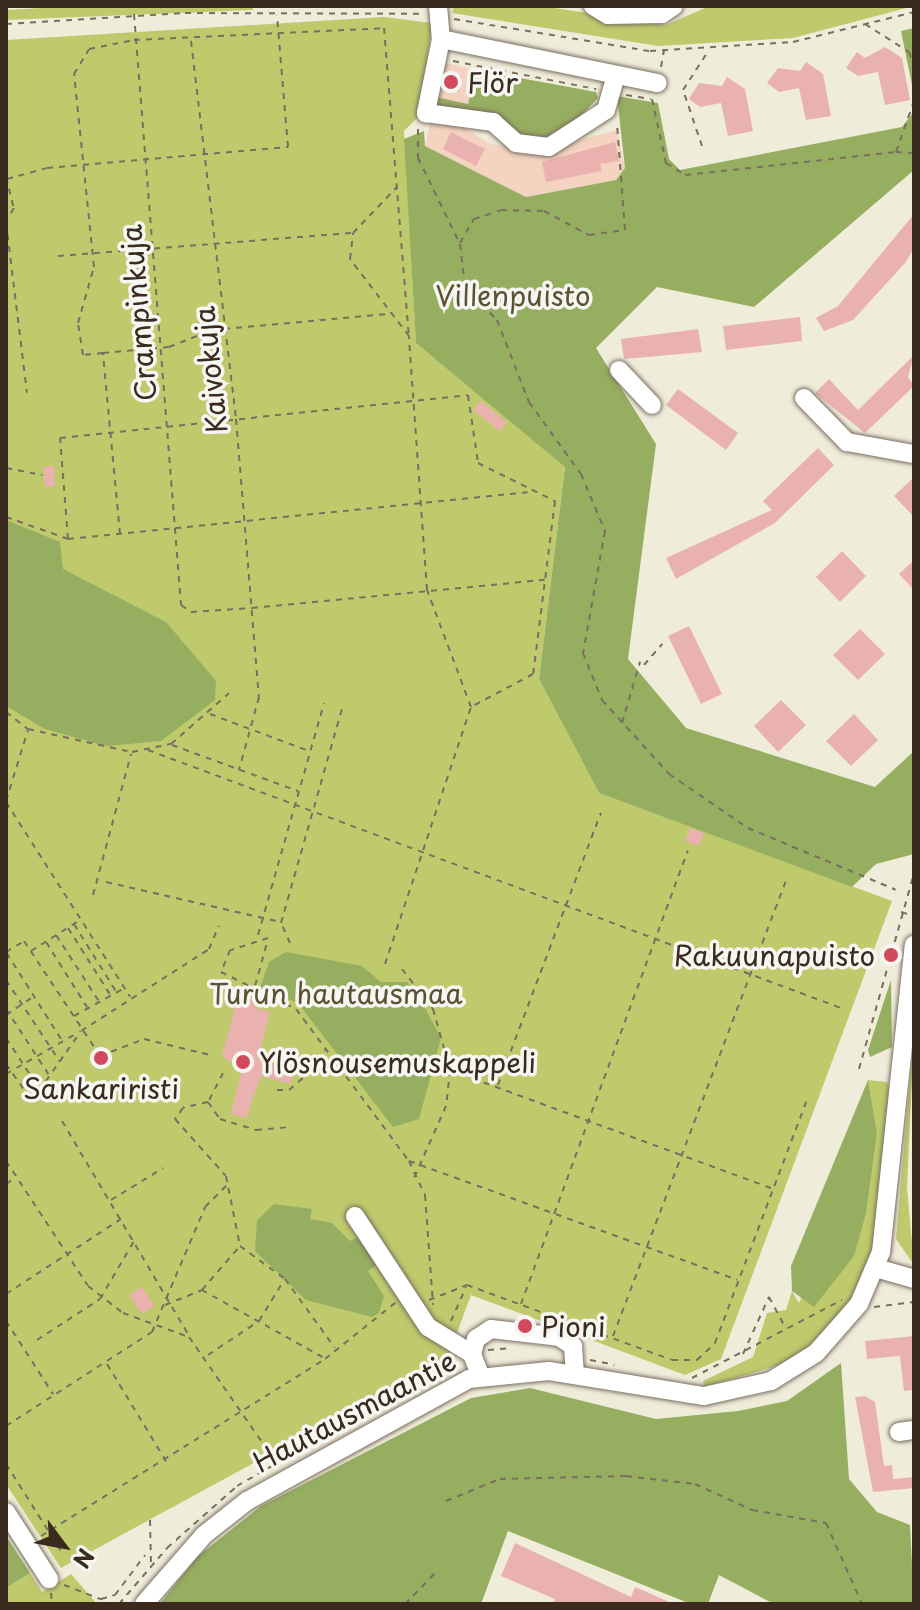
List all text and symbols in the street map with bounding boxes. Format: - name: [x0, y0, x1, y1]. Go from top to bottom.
- place label: Flör: [467, 65, 518, 99]
- marker: Flör: [442, 73, 460, 91]
- street label: Crampinkuja: [114, 223, 162, 403]
- park label: Villenpuisto: [436, 278, 590, 312]
- street label: Kaivokuja: [187, 305, 233, 435]
- place label: Rakuunapuisto: [673, 938, 875, 972]
- marker: Rakuunapuisto: [882, 946, 900, 964]
- park label: Turun hautausmaa: [209, 976, 463, 1010]
- place label: Ylösnousemuskappeli: [259, 1045, 536, 1079]
- marker: Sankariristi: [92, 1049, 110, 1067]
- marker: Ylösnousemuskappeli: [234, 1053, 252, 1071]
- place label: Sankariristi: [23, 1071, 179, 1105]
- place label: Pioni: [541, 1309, 606, 1343]
- marker: Pioni: [516, 1317, 534, 1335]
- street label: Hautausmaantie: [247, 1343, 461, 1479]
- north arrow: [24, 1506, 104, 1586]
- text: N: [66, 1543, 103, 1575]

